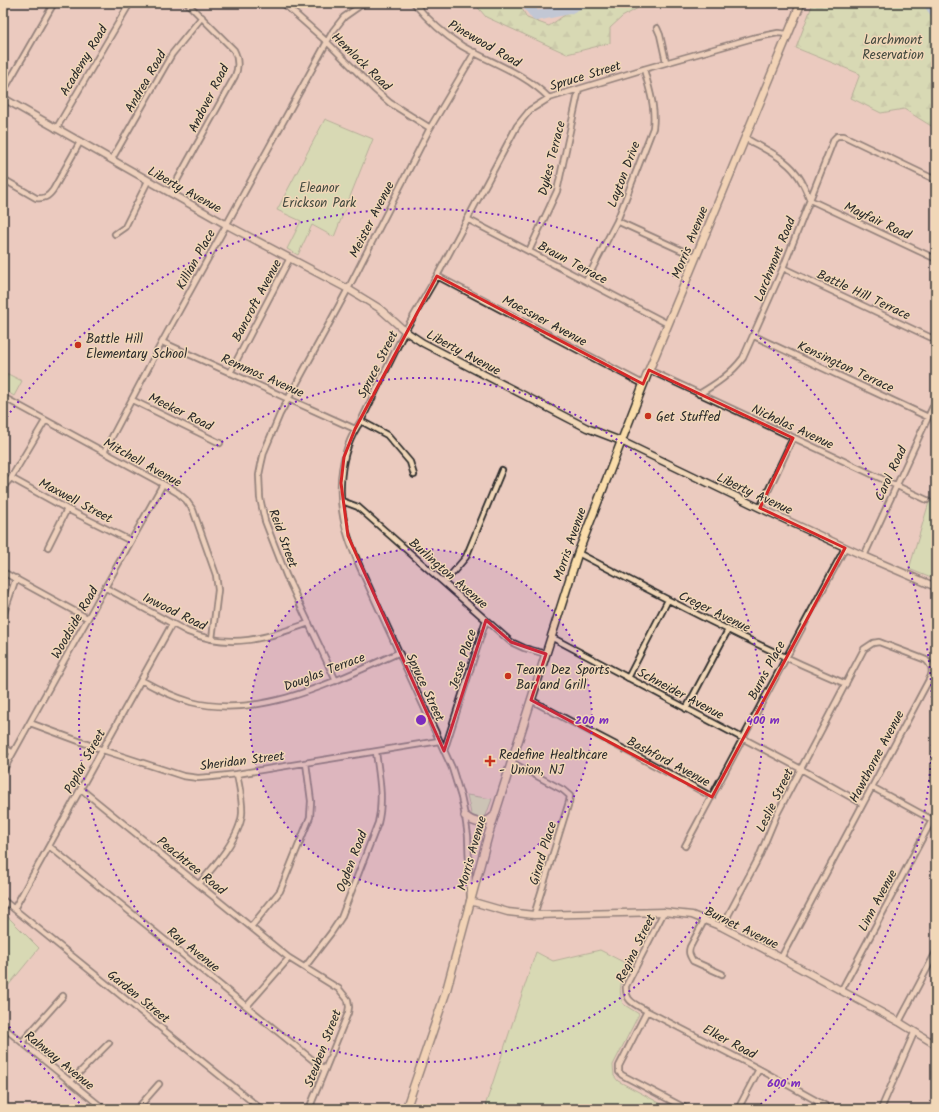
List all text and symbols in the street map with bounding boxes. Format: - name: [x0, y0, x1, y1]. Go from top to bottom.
- street label: Pinewood Road: [444, 15, 525, 74]
- street label: Academy Road: [55, 21, 114, 100]
- street label: Hemlock Road: [326, 28, 396, 97]
- park label: Larchmont Reservation: [862, 30, 924, 66]
- street label: Andrea Road: [120, 46, 173, 117]
- street label: Spruce Street: [547, 55, 625, 97]
- street label: Andover Road: [183, 60, 236, 136]
- street label: Dykes Terrace: [533, 119, 572, 198]
- street label: Layton Drive: [602, 138, 647, 211]
- street label: Liberty Avenue: [143, 161, 225, 219]
- park label: Eleanor Erickson Park: [282, 178, 357, 214]
- street label: Meister Avenue: [344, 178, 401, 262]
- street label: Mayfair Road: [840, 197, 915, 246]
- street label: Morris Avenue: [666, 203, 715, 282]
- street label: Larchmont Road: [749, 214, 802, 305]
- street label: Killian Place: [171, 225, 222, 294]
- street label: Braun Terrace: [534, 236, 611, 291]
- street label: Bancroft Avenue: [227, 256, 288, 346]
- street label: Battle Hill Terrace: [813, 264, 914, 326]
- street label: Moessner Avenue: [498, 290, 591, 353]
- street label: Liberty Avenue: [422, 325, 504, 382]
- street label: Spruce Street: [352, 326, 405, 402]
- place label: Battle Hill Elementary School: [86, 329, 187, 365]
- street label: Kensington Terrace: [794, 336, 897, 399]
- marker: Battle Hill Elementary School: [73, 340, 83, 350]
- street label: Remmos Avenue: [217, 349, 307, 404]
- street label: Meeker Road: [145, 388, 217, 437]
- street label: Nicholas Avenue: [748, 399, 837, 456]
- place label: Get Stuffed: [656, 407, 721, 428]
- marker: Get Stuffed: [643, 411, 653, 421]
- street label: Mitchell Avenue: [99, 433, 185, 494]
- street label: Carol Road: [869, 442, 913, 505]
- street label: Liberty Avenue: [713, 468, 796, 521]
- street label: Maxwell Street: [35, 473, 117, 530]
- street label: Morris Avenue: [548, 505, 593, 584]
- street label: Reid Street: [262, 506, 303, 572]
- street label: Burlington Avenue: [404, 534, 493, 615]
- street label: Woodside Road: [46, 582, 105, 663]
- street label: Creger Avenue: [675, 586, 754, 639]
- street label: Inwood Road: [139, 588, 211, 637]
- street label: Jesse Place: [444, 627, 483, 692]
- street label: Burns Place: [743, 637, 792, 704]
- street label: Douglas Terrace: [281, 647, 369, 698]
- street label: Spruce Street: [400, 650, 450, 726]
- place label: Team Dez Sports Bar and Grill: [516, 660, 610, 696]
- street label: Schneider Avenue: [633, 663, 728, 726]
- marker: Team Dez Sports Bar and Grill: [503, 671, 513, 681]
- street label: Hawthorne Avenue: [844, 707, 911, 807]
- text: 200 m: [575, 711, 609, 730]
- text: 400 m: [746, 711, 780, 730]
- centre of rings: [414, 713, 428, 727]
- street label: Poplar Street: [59, 725, 112, 798]
- street label: Bashford Avenue: [623, 731, 714, 793]
- place label: Redefine Healthcare - Union, NJ: [499, 745, 608, 781]
- street label: Sheridan Street: [199, 746, 287, 777]
- marker: Redefine Healthcare - Union, NJ: [484, 755, 496, 767]
- street label: Leslie Street: [751, 764, 800, 836]
- street label: Morris Avenue: [452, 813, 493, 893]
- street label: Girard Place: [524, 819, 563, 888]
- street label: Ogden Road: [331, 827, 374, 896]
- street label: Peachtree Road: [152, 832, 231, 901]
- street label: Linn Avenue: [853, 866, 904, 935]
- street label: Burnet Avenue: [701, 901, 782, 955]
- street label: Regina Street: [611, 910, 662, 986]
- street label: Ray Avenue: [162, 922, 224, 978]
- street label: Garden Street: [102, 965, 175, 1030]
- street label: Steuben Street: [299, 1006, 348, 1090]
- street label: Elker Road: [699, 1019, 760, 1066]
- street label: Rahway Avenue: [19, 1026, 99, 1096]
- text: 600 m: [767, 1074, 801, 1093]

